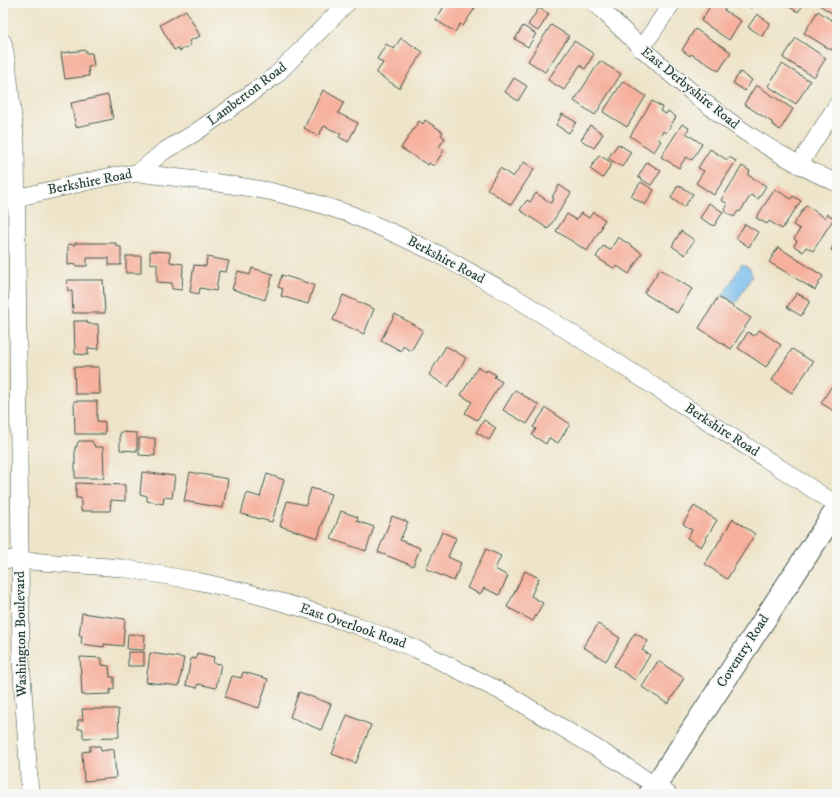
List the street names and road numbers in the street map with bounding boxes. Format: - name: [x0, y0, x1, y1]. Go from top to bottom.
- street label: East Derbyshire Road: [637, 43, 743, 133]
- street label: Lamberton Road: [204, 58, 290, 130]
- street label: Berkshire Road: [46, 165, 134, 199]
- street label: Berkshire Road: [404, 232, 488, 288]
- street label: Berkshire Road: [681, 399, 763, 461]
- street label: Washington Boulevard: [11, 571, 31, 698]
- street label: East Overlook Road: [297, 599, 409, 653]
- street label: Coventry Road: [713, 611, 773, 691]

